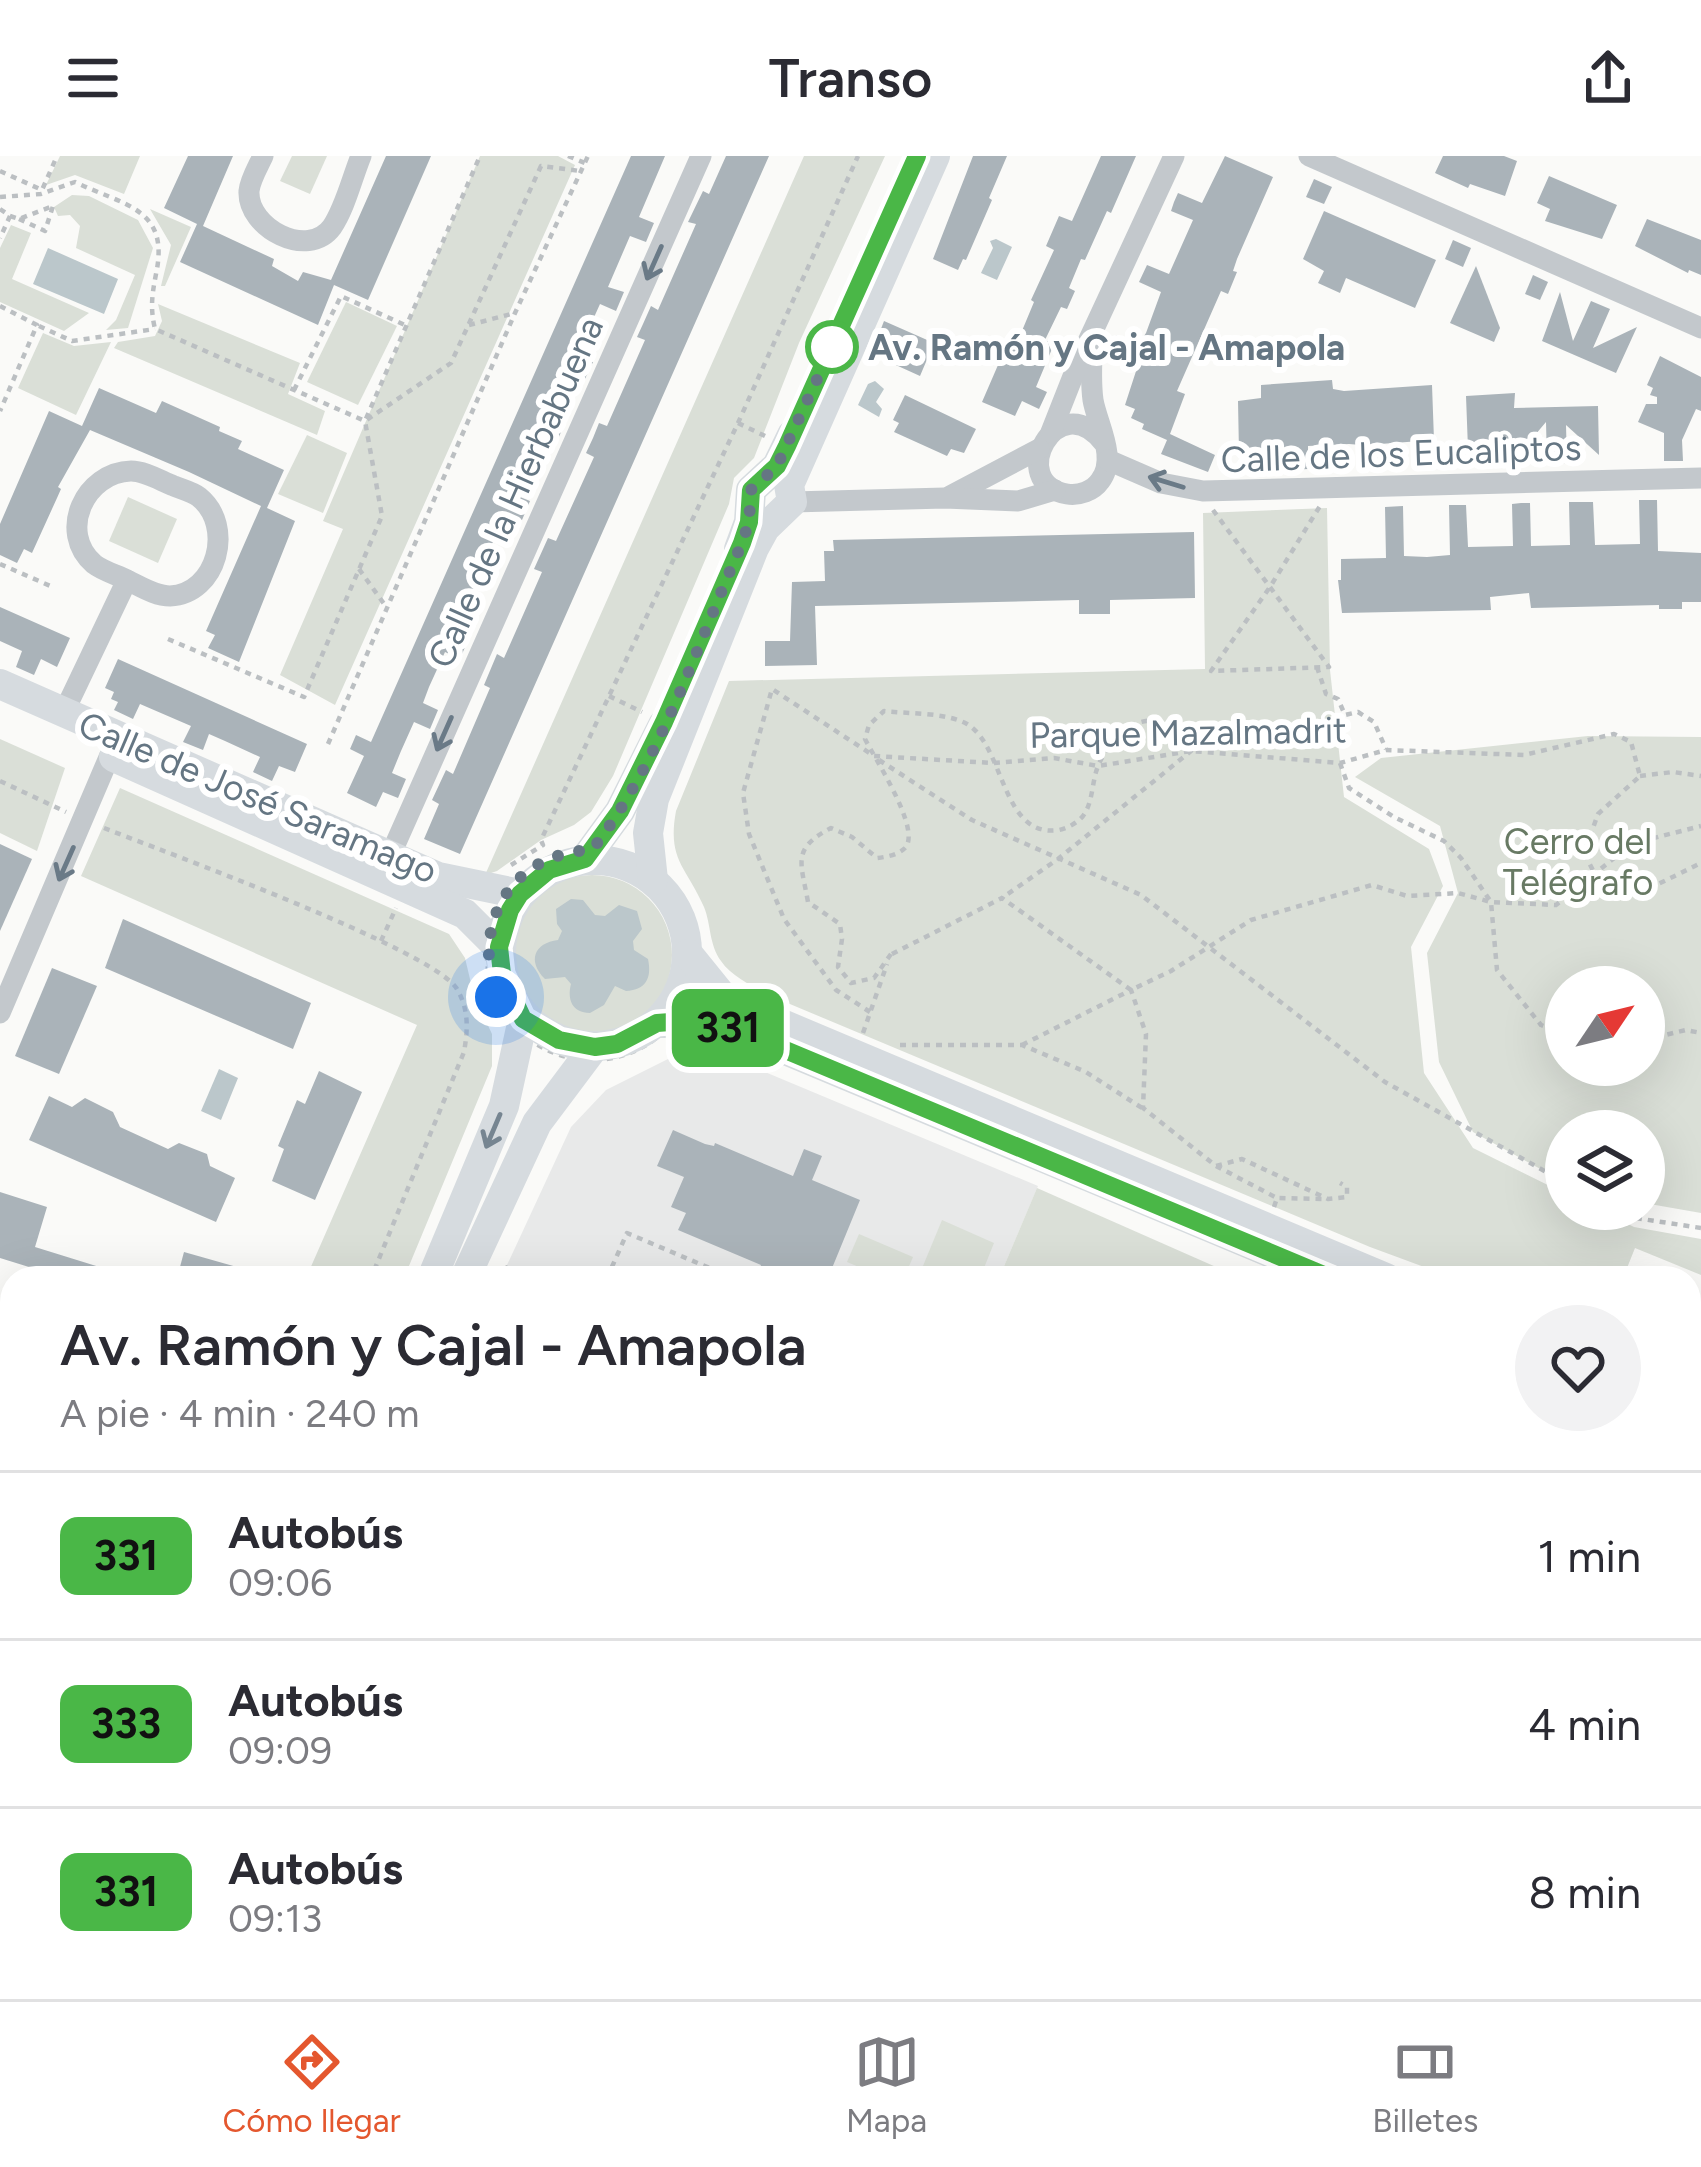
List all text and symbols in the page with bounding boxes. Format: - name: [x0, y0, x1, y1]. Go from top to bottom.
- icon: menu: [60, 45, 126, 111]
- icon: share: [1575, 45, 1641, 111]
- text: Transo: [769, 46, 932, 111]
- one-way arrow: [641, 244, 663, 280]
- street label: Calle de la Hierbabuena: [419, 310, 612, 674]
- marker: Av. Ramón y Cajal - Amapola: [807, 322, 857, 372]
- place label: Av. Ramón y Cajal - Amapola: [868, 326, 1345, 369]
- street label: Calle de los Eucaliptos: [1220, 426, 1582, 481]
- one-way arrow: [1147, 470, 1185, 492]
- street label: Calle de José Saramago: [72, 702, 443, 892]
- street label: Parque Mazalmadrit: [1029, 708, 1347, 757]
- one-way arrow: [431, 715, 453, 751]
- park label: Cerro del Telégrafo: [1503, 820, 1653, 904]
- one-way arrow: [53, 845, 75, 881]
- north arrow: [1545, 966, 1665, 1086]
- map controls: [1545, 966, 1665, 1230]
- your location: [466, 967, 526, 1027]
- line badge: 331: [659, 989, 797, 1067]
- text: 331: [696, 1002, 760, 1053]
- button: layers: [1545, 1110, 1665, 1230]
- one-way arrow: [481, 1112, 502, 1149]
- button: heart: [1515, 1305, 1641, 1431]
- text: Av. Ramón y Cajal - Amapola: [60, 1311, 807, 1379]
- text: A pie · 4 min · 240 m: [60, 1390, 419, 1437]
- text: Autobús: [228, 1505, 403, 1559]
- text: 1 min: [1537, 1529, 1641, 1583]
- text: 331: [94, 1530, 158, 1581]
- text: 09:06: [228, 1559, 332, 1606]
- text: Autobús: [228, 1673, 403, 1727]
- text: 4 min: [1528, 1697, 1641, 1751]
- text: 333: [91, 1698, 161, 1749]
- text: 09:09: [228, 1727, 332, 1774]
- text: Autobús: [228, 1841, 403, 1895]
- text: 8 min: [1528, 1865, 1641, 1919]
- text: 331: [94, 1866, 158, 1917]
- text: 09:13: [228, 1895, 322, 1942]
- tab: Cómo llegar: [223, 2029, 401, 2140]
- tab: Mapa: [846, 2029, 927, 2140]
- tab: Billetes: [1372, 2029, 1478, 2140]

